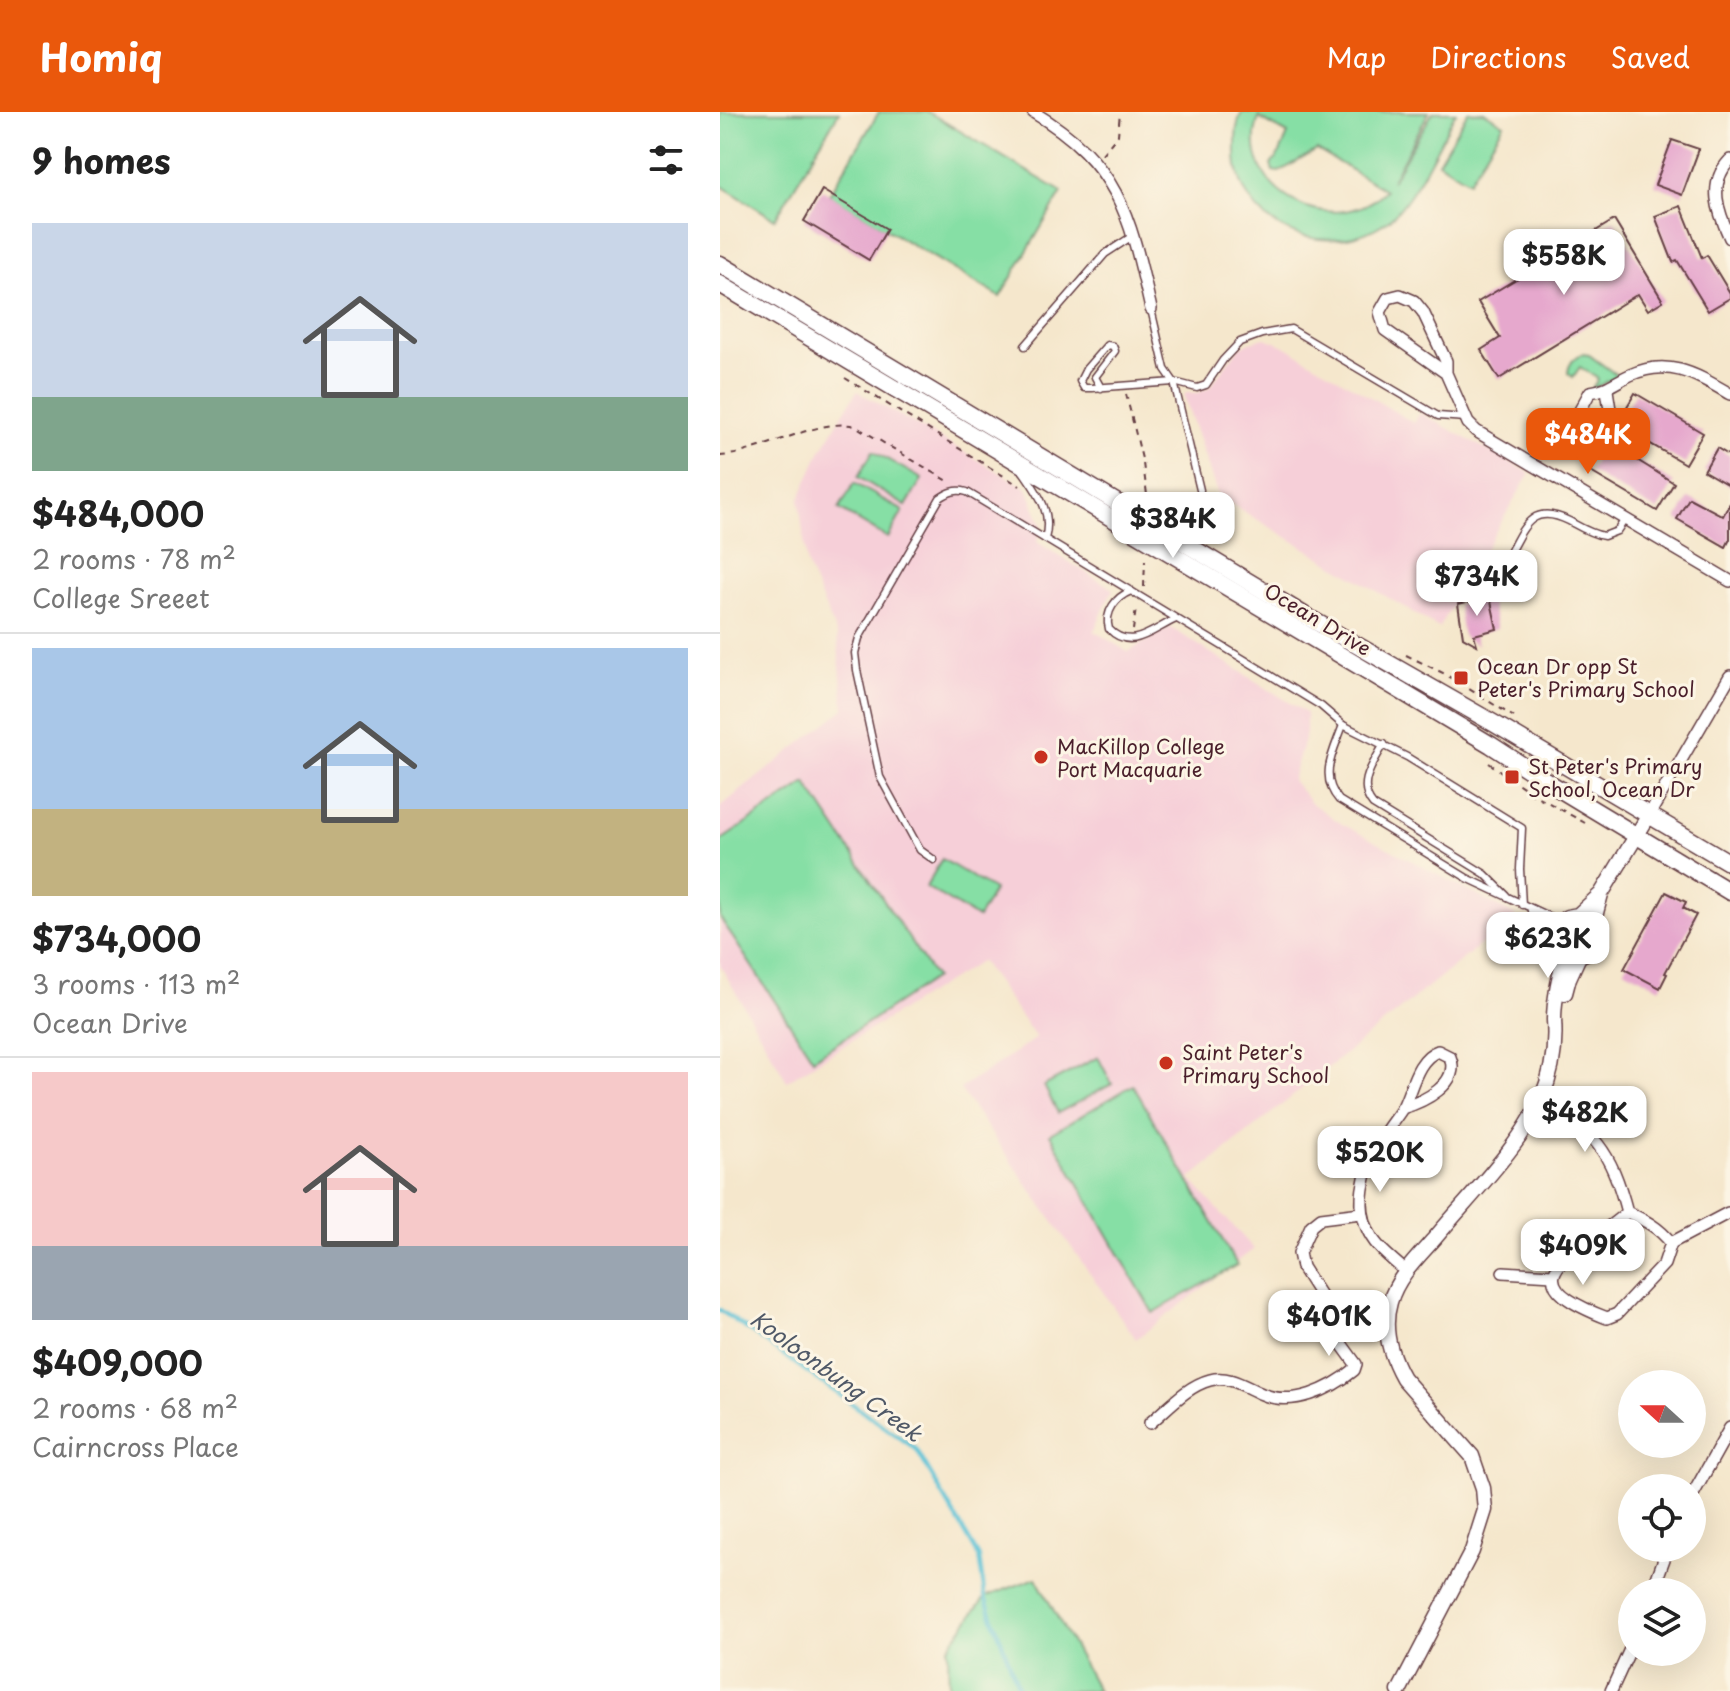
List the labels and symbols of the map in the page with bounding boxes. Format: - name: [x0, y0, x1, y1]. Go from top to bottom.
- pin: $558K: [1508, 229, 1620, 297]
- pin: $484K: [1532, 408, 1644, 476]
- pin: $384K: [1117, 492, 1229, 560]
- pin: $734K: [1421, 550, 1533, 618]
- street label: Ocean Drive: [1259, 575, 1377, 663]
- place label: Ocean Dr opp St Peter's Primary School: [1477, 651, 1695, 704]
- marker: Ocean Dr opp St Peter's Primary School: [1452, 669, 1470, 687]
- place label: MacKillop College Port Macquarie: [1057, 731, 1225, 784]
- marker: MacKillop College Port Macquarie: [1032, 748, 1050, 766]
- place label: St Peter's Primary School, Ocean Dr: [1528, 751, 1703, 804]
- marker: St Peter's Primary School, Ocean Dr: [1503, 768, 1521, 786]
- pin: $623K: [1492, 912, 1604, 980]
- place label: Saint Peter's Primary School: [1182, 1037, 1329, 1090]
- marker: Saint Peter's Primary School: [1157, 1054, 1175, 1072]
- pin: $482K: [1529, 1086, 1641, 1154]
- pin: $520K: [1324, 1126, 1436, 1194]
- pin: $409K: [1527, 1219, 1639, 1287]
- pin: $401K: [1273, 1290, 1385, 1358]
- water label: Kooloonbung Creek: [744, 1301, 931, 1449]
- north arrow: [1618, 1370, 1706, 1458]

